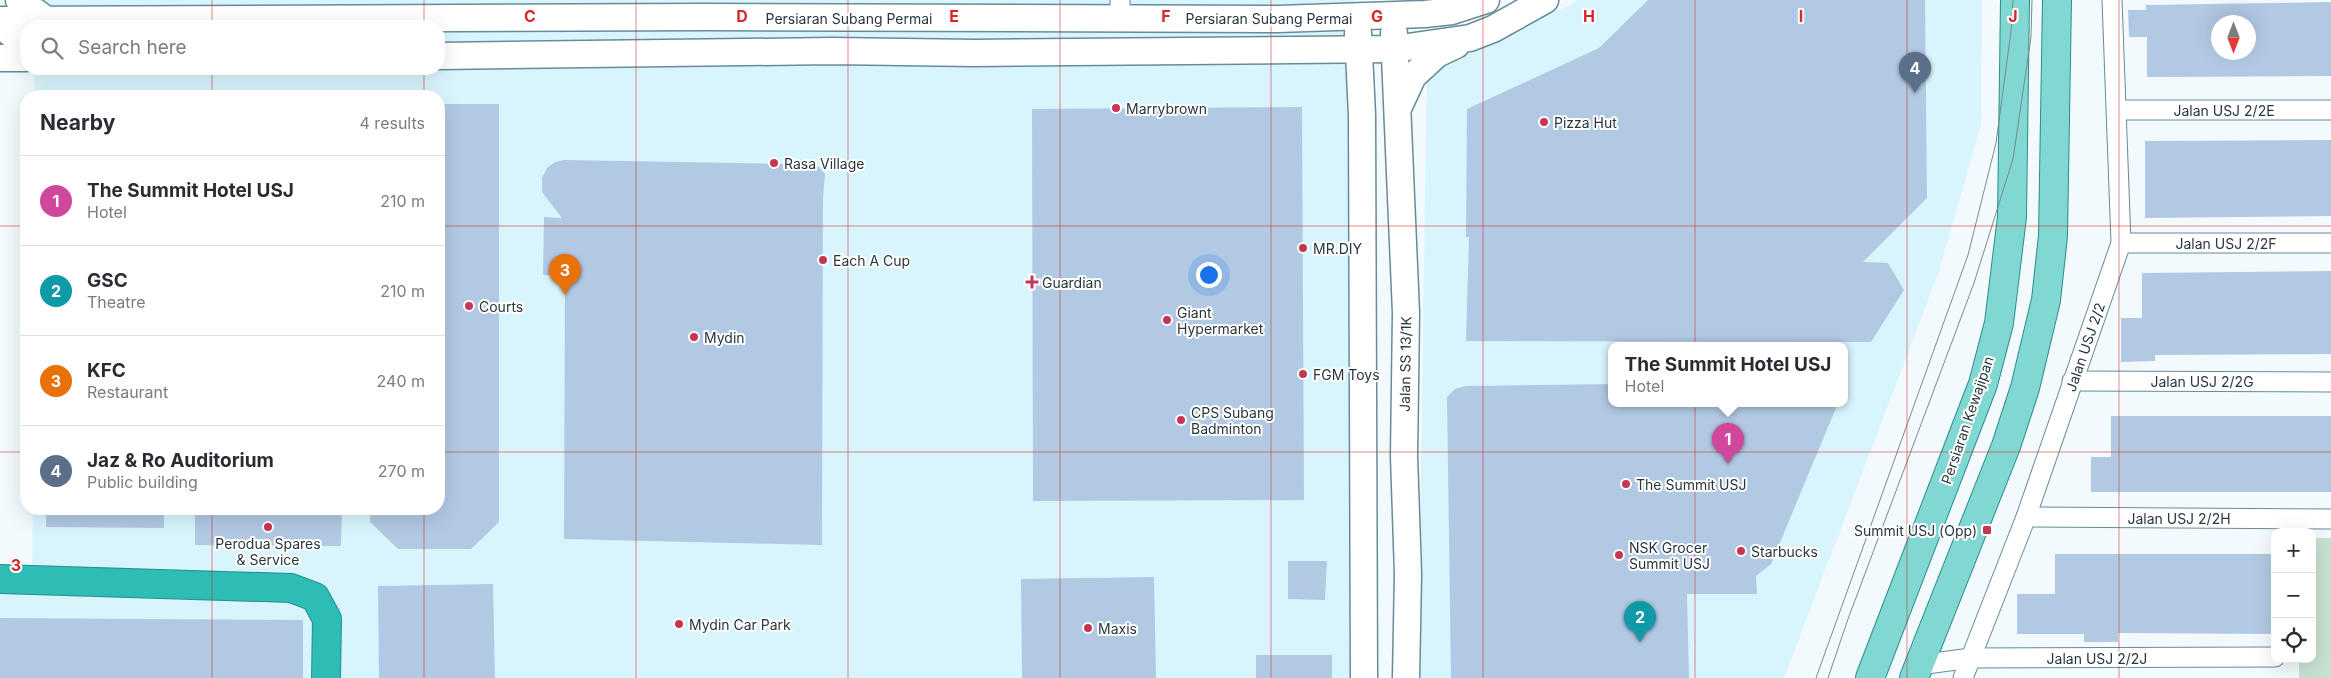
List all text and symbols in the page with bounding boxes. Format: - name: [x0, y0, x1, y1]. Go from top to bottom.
- text: C: [524, 6, 536, 26]
- text: D: [736, 6, 748, 26]
- text: E: [949, 6, 959, 26]
- text: F: [1161, 6, 1171, 26]
- text: G: [1371, 6, 1383, 26]
- text: H: [1583, 6, 1595, 26]
- text: I: [1799, 6, 1803, 26]
- text: J: [2008, 6, 2018, 26]
- street label: Persiaran Subang Permai: [766, 10, 932, 27]
- street label: Persiaran Subang Permai: [1186, 10, 1352, 27]
- north arrow: [2211, 15, 2256, 60]
- search box: [20, 20, 445, 75]
- icon: search: [38, 34, 66, 62]
- text: Search here: [78, 36, 187, 59]
- pin: 4: [1899, 52, 1931, 93]
- place label: Marrybrown: [1126, 100, 1207, 117]
- marker: Marrybrown: [1110, 102, 1122, 114]
- street label: Jalan USJ 2/2E: [2173, 102, 2275, 119]
- text: Nearby: [40, 110, 115, 135]
- text: 4 results: [360, 113, 425, 133]
- place label: Pizza Hut: [1554, 114, 1617, 131]
- marker: Pizza Hut: [1538, 116, 1550, 128]
- place label: Rasa Village: [784, 155, 864, 172]
- marker: Rasa Village: [768, 157, 780, 169]
- text: The Summit Hotel USJ: [87, 179, 294, 202]
- text: 1: [53, 191, 59, 211]
- text: 210 m: [380, 191, 425, 211]
- text: Hotel: [87, 202, 127, 222]
- street label: Jalan USJ 2/2F: [2175, 235, 2277, 252]
- place label: MR.DIY: [1313, 240, 1363, 257]
- marker: MR.DIY: [1297, 242, 1309, 254]
- place label: Each A Cup: [833, 252, 910, 269]
- pin: 3: [549, 254, 581, 295]
- marker: Each A Cup: [817, 254, 829, 266]
- your location: [1196, 262, 1222, 288]
- text: GSC: [87, 269, 128, 292]
- place label: Guardian: [1042, 274, 1102, 291]
- marker: Guardian: [1026, 276, 1038, 288]
- text: 2: [51, 281, 61, 301]
- text: 210 m: [380, 281, 425, 301]
- text: Theatre: [87, 292, 146, 312]
- place label: Courts: [479, 298, 523, 315]
- marker: Courts: [463, 300, 475, 312]
- street label: Jalan USJ 2/2: [2062, 300, 2108, 394]
- place label: Giant Hypermarket: [1177, 304, 1264, 337]
- marker: Giant Hypermarket: [1161, 314, 1173, 326]
- street label: Jalan SS 13/1K: [1396, 315, 1414, 412]
- place label: Mydin: [704, 329, 745, 346]
- marker: Mydin: [688, 331, 700, 343]
- popup: [1608, 342, 1848, 407]
- text: The Summit Hotel USJ: [1625, 353, 1831, 376]
- street label: Persiaran Kewajipan: [1937, 354, 1997, 486]
- text: KFC: [87, 359, 126, 382]
- place label: FGM Toys: [1313, 366, 1380, 383]
- marker: FGM Toys: [1297, 368, 1309, 380]
- text: 3: [51, 371, 61, 391]
- text: 240 m: [377, 371, 425, 391]
- street label: Jalan USJ 2/2G: [2150, 373, 2254, 390]
- text: Hotel: [1625, 376, 1664, 396]
- text: Restaurant: [87, 382, 168, 402]
- place label: CPS Subang Badminton: [1191, 404, 1274, 437]
- marker: CPS Subang Badminton: [1175, 414, 1187, 426]
- pin: 1: [1712, 423, 1744, 464]
- text: Jaz & Ro Auditorium: [87, 449, 274, 472]
- text: 4: [51, 461, 61, 481]
- text: 270 m: [378, 461, 425, 481]
- text: Public building: [87, 472, 198, 492]
- place label: The Summit USJ: [1636, 476, 1747, 493]
- marker: The Summit USJ: [1620, 478, 1632, 490]
- street label: Jalan USJ 2/2H: [2127, 510, 2231, 527]
- marker: Perodua Spares & Service: [262, 521, 274, 533]
- place label: Summit USJ (Opp): [1854, 522, 1977, 539]
- marker: Summit USJ (Opp): [1981, 524, 1993, 536]
- map controls: [2271, 528, 2316, 663]
- button: +: [2271, 528, 2316, 573]
- place label: Perodua Spares & Service: [215, 535, 321, 568]
- place label: NSK Grocer Summit USJ: [1629, 539, 1710, 572]
- place label: Starbucks: [1751, 543, 1818, 560]
- marker: Starbucks: [1735, 545, 1747, 557]
- marker: NSK Grocer Summit USJ: [1613, 549, 1625, 561]
- text: 3: [11, 555, 21, 575]
- button: −: [2271, 573, 2316, 618]
- pin: 2: [1624, 601, 1656, 642]
- place label: Mydin Car Park: [689, 616, 791, 633]
- marker: Mydin Car Park: [673, 618, 685, 630]
- button: locate: [2271, 618, 2316, 663]
- place label: Maxis: [1098, 620, 1137, 637]
- marker: Maxis: [1082, 622, 1094, 634]
- street label: Jalan USJ 2/2J: [2047, 650, 2147, 667]

